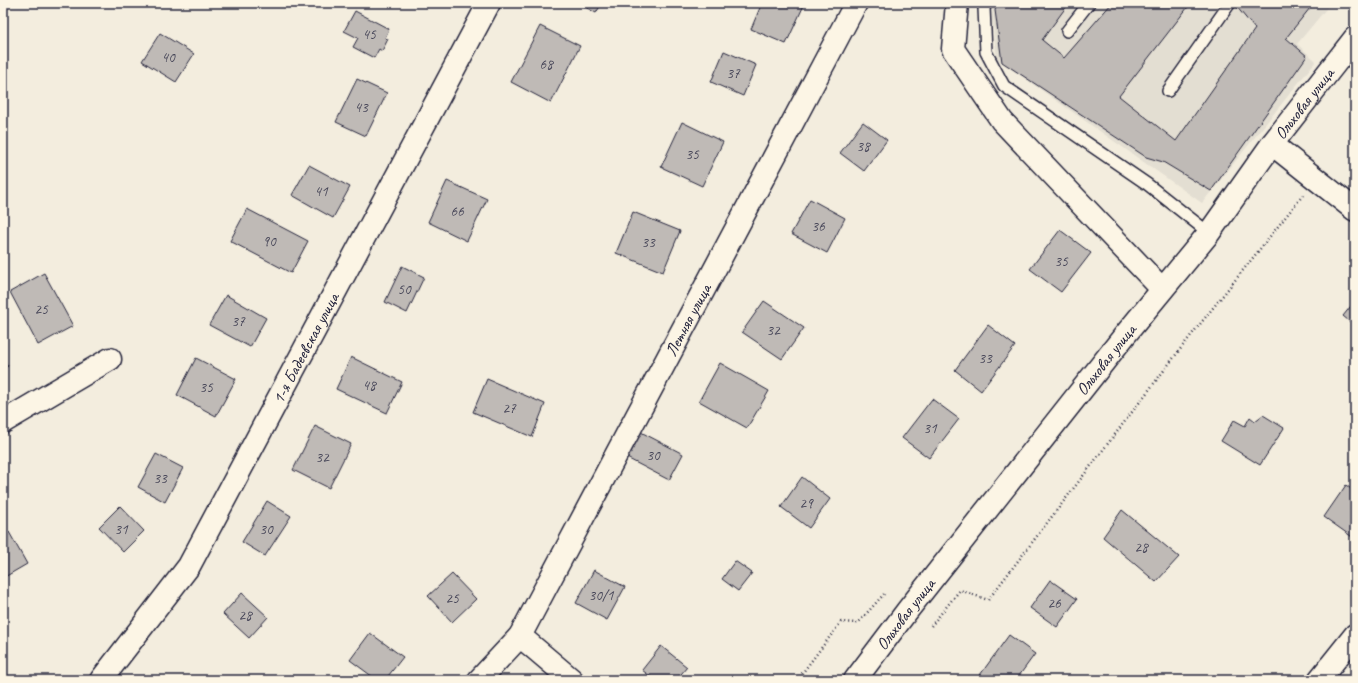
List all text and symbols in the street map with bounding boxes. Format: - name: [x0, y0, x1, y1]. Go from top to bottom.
- house number: 45: [362, 25, 377, 44]
- house number: 40: [161, 48, 176, 67]
- house number: 68: [539, 55, 554, 74]
- street label: Ольховая улица: [1269, 62, 1340, 143]
- house number: 37: [726, 64, 741, 83]
- house number: 43: [354, 98, 369, 117]
- house number: 38: [856, 137, 871, 156]
- house number: 35: [685, 145, 700, 164]
- house number: 41: [314, 182, 329, 201]
- house number: 66: [450, 202, 465, 221]
- house number: 36: [811, 217, 826, 236]
- house number: 90: [262, 232, 277, 251]
- house number: 33: [641, 233, 656, 252]
- house number: 35: [1054, 252, 1069, 271]
- street label: Летняя улица: [660, 278, 717, 360]
- house number: 50: [397, 280, 412, 299]
- street label: 1-я Бадеевская улица: [267, 287, 344, 407]
- house number: 25: [34, 300, 49, 319]
- house number: 37: [231, 312, 246, 331]
- street label: Ольховая улица: [1071, 318, 1142, 399]
- house number: 32: [766, 321, 781, 340]
- house number: 33: [978, 349, 993, 368]
- house number: 48: [362, 376, 377, 395]
- house number: 35: [199, 378, 214, 397]
- house number: 27: [502, 399, 517, 418]
- house number: 31: [923, 419, 938, 438]
- house number: 30: [646, 446, 661, 465]
- house number: 32: [315, 448, 330, 467]
- house number: 33: [153, 469, 168, 488]
- house number: 29: [799, 494, 814, 513]
- house number: 31: [114, 520, 129, 539]
- house number: 30: [259, 520, 274, 539]
- house number: 28: [1134, 538, 1149, 557]
- street label: Ольховая улица: [871, 572, 941, 654]
- house number: 30/1: [588, 586, 615, 605]
- house number: 25: [445, 589, 460, 608]
- house number: 26: [1047, 594, 1062, 613]
- house number: 28: [238, 606, 253, 625]

